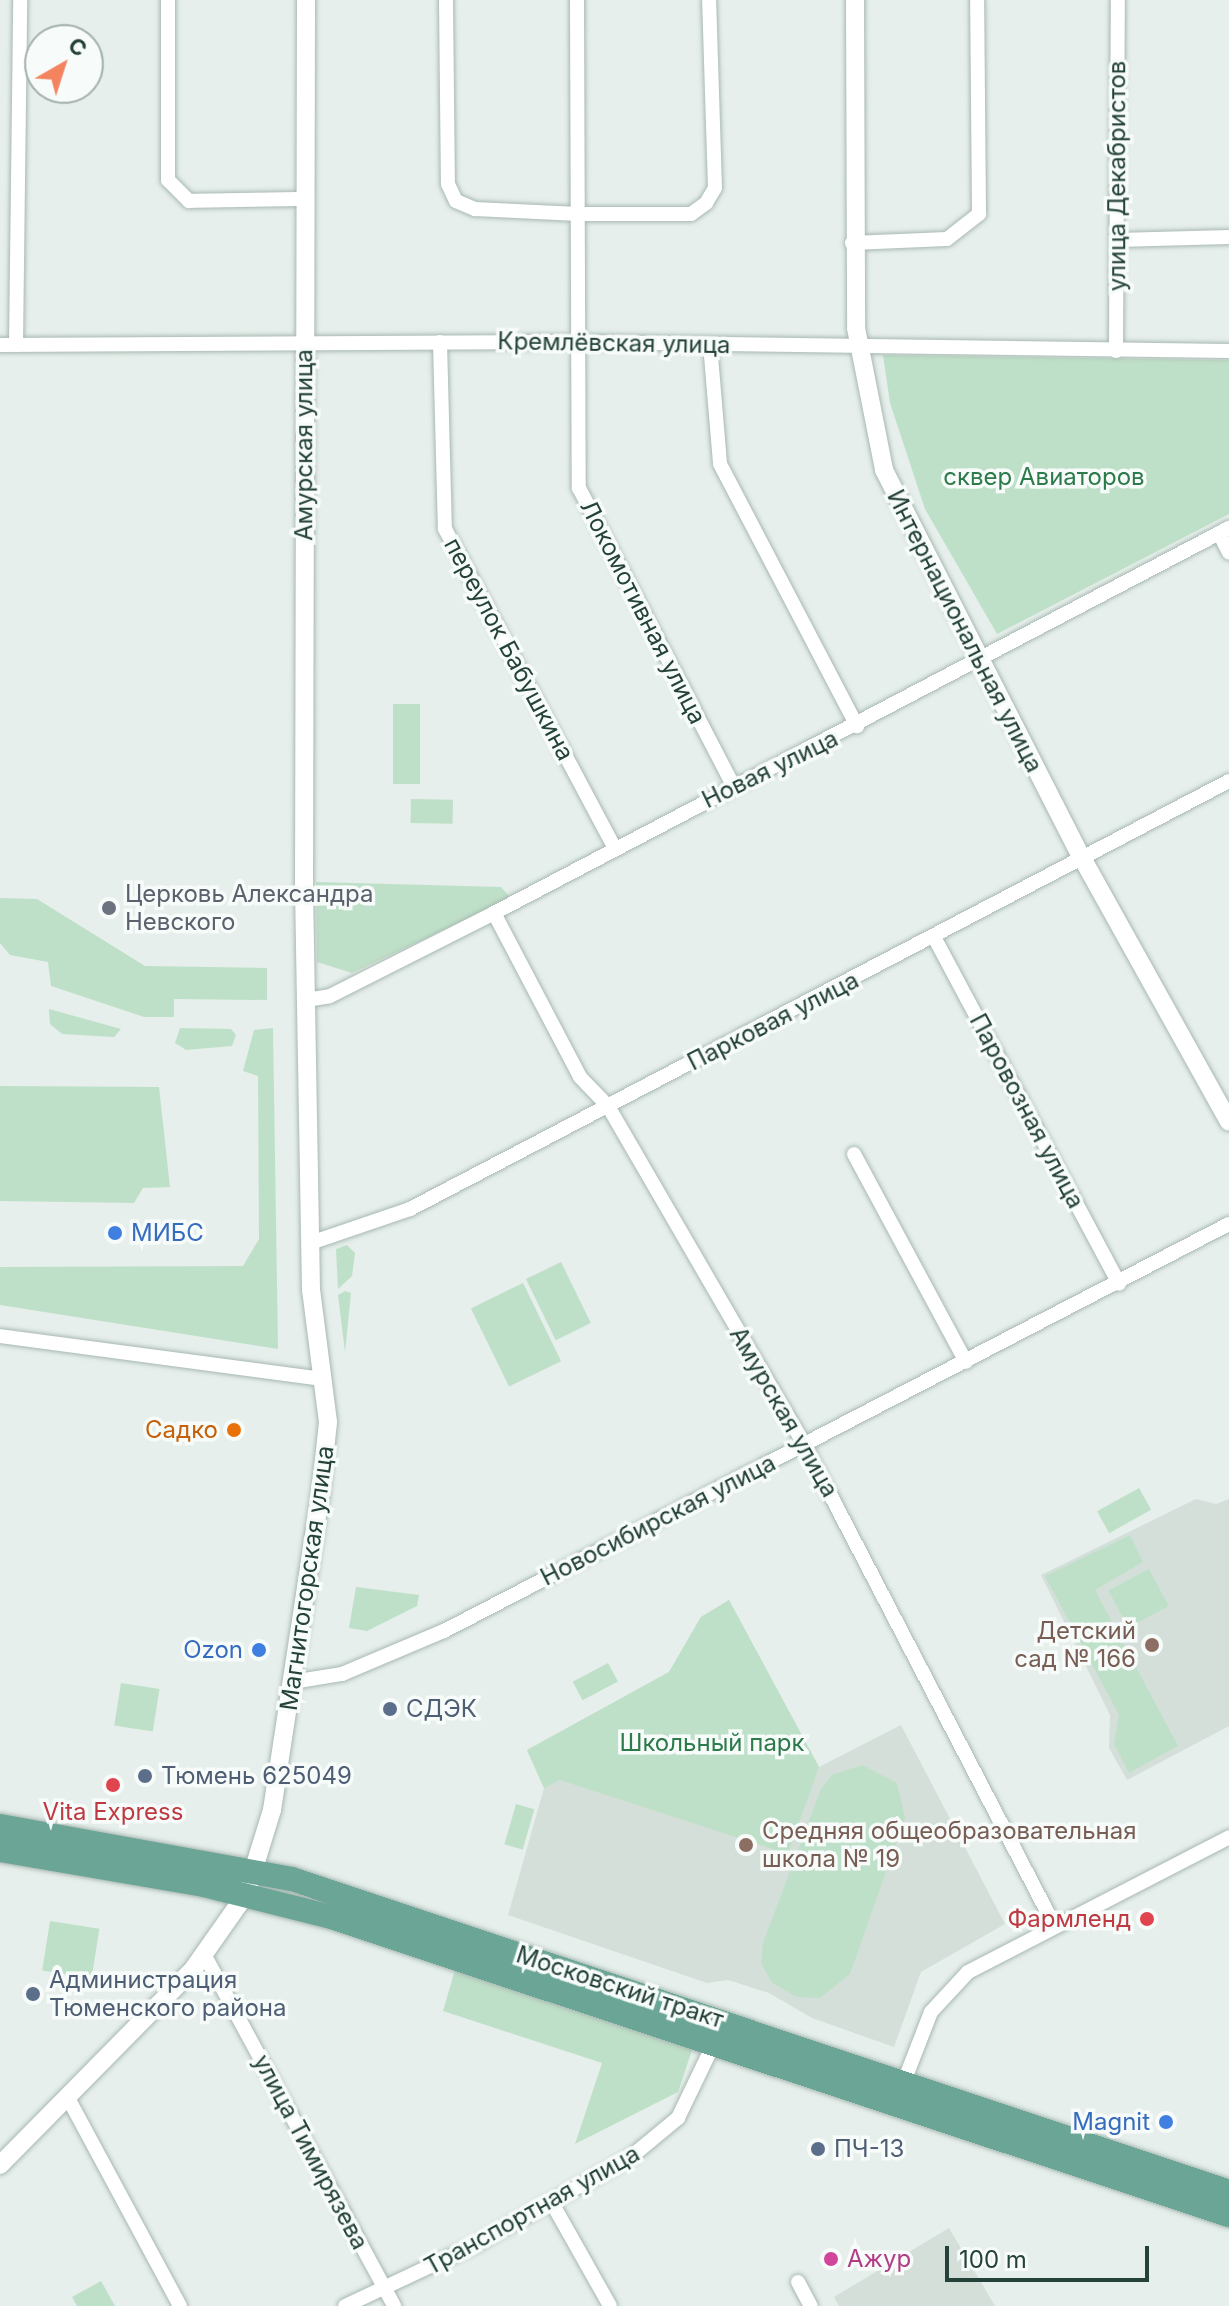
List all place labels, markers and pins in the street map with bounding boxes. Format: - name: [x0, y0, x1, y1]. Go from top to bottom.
- place label: Церковь Александра Невского: [125, 880, 373, 936]
- marker: Церковь Александра Невского: [100, 899, 118, 917]
- place label: МИБС: [131, 1219, 204, 1247]
- marker: МИБС: [106, 1224, 124, 1242]
- place label: Садко: [145, 1416, 218, 1444]
- marker: Садко: [225, 1421, 243, 1439]
- place label: Детский сад № 166: [1014, 1617, 1136, 1673]
- place label: Ozon: [183, 1636, 243, 1664]
- marker: Детский сад № 166: [1143, 1636, 1161, 1654]
- marker: Ozon: [250, 1641, 268, 1659]
- place label: СДЭК: [406, 1695, 477, 1723]
- marker: СДЭК: [381, 1700, 399, 1718]
- place label: Тюмень 625049: [161, 1762, 352, 1790]
- marker: Тюмень 625049: [136, 1767, 154, 1785]
- marker: Vita Express: [104, 1776, 122, 1794]
- place label: Vita Express: [43, 1798, 183, 1826]
- place label: Средняя общеобразовательная школа № 19: [762, 1817, 1137, 1873]
- marker: Средняя общеобразовательная школа № 19: [737, 1836, 755, 1854]
- place label: Фармленд: [1007, 1905, 1131, 1933]
- marker: Фармленд: [1138, 1910, 1156, 1928]
- place label: Администрация Тюменского района: [49, 1966, 286, 2022]
- marker: Администрация Тюменского района: [24, 1985, 42, 2003]
- place label: Magnit: [1072, 2108, 1150, 2136]
- marker: Magnit: [1157, 2113, 1175, 2131]
- place label: ПЧ-13: [834, 2135, 904, 2163]
- marker: ПЧ-13: [809, 2140, 827, 2158]
- place label: Ажур: [847, 2245, 911, 2273]
- marker: Ажур: [822, 2250, 840, 2268]

